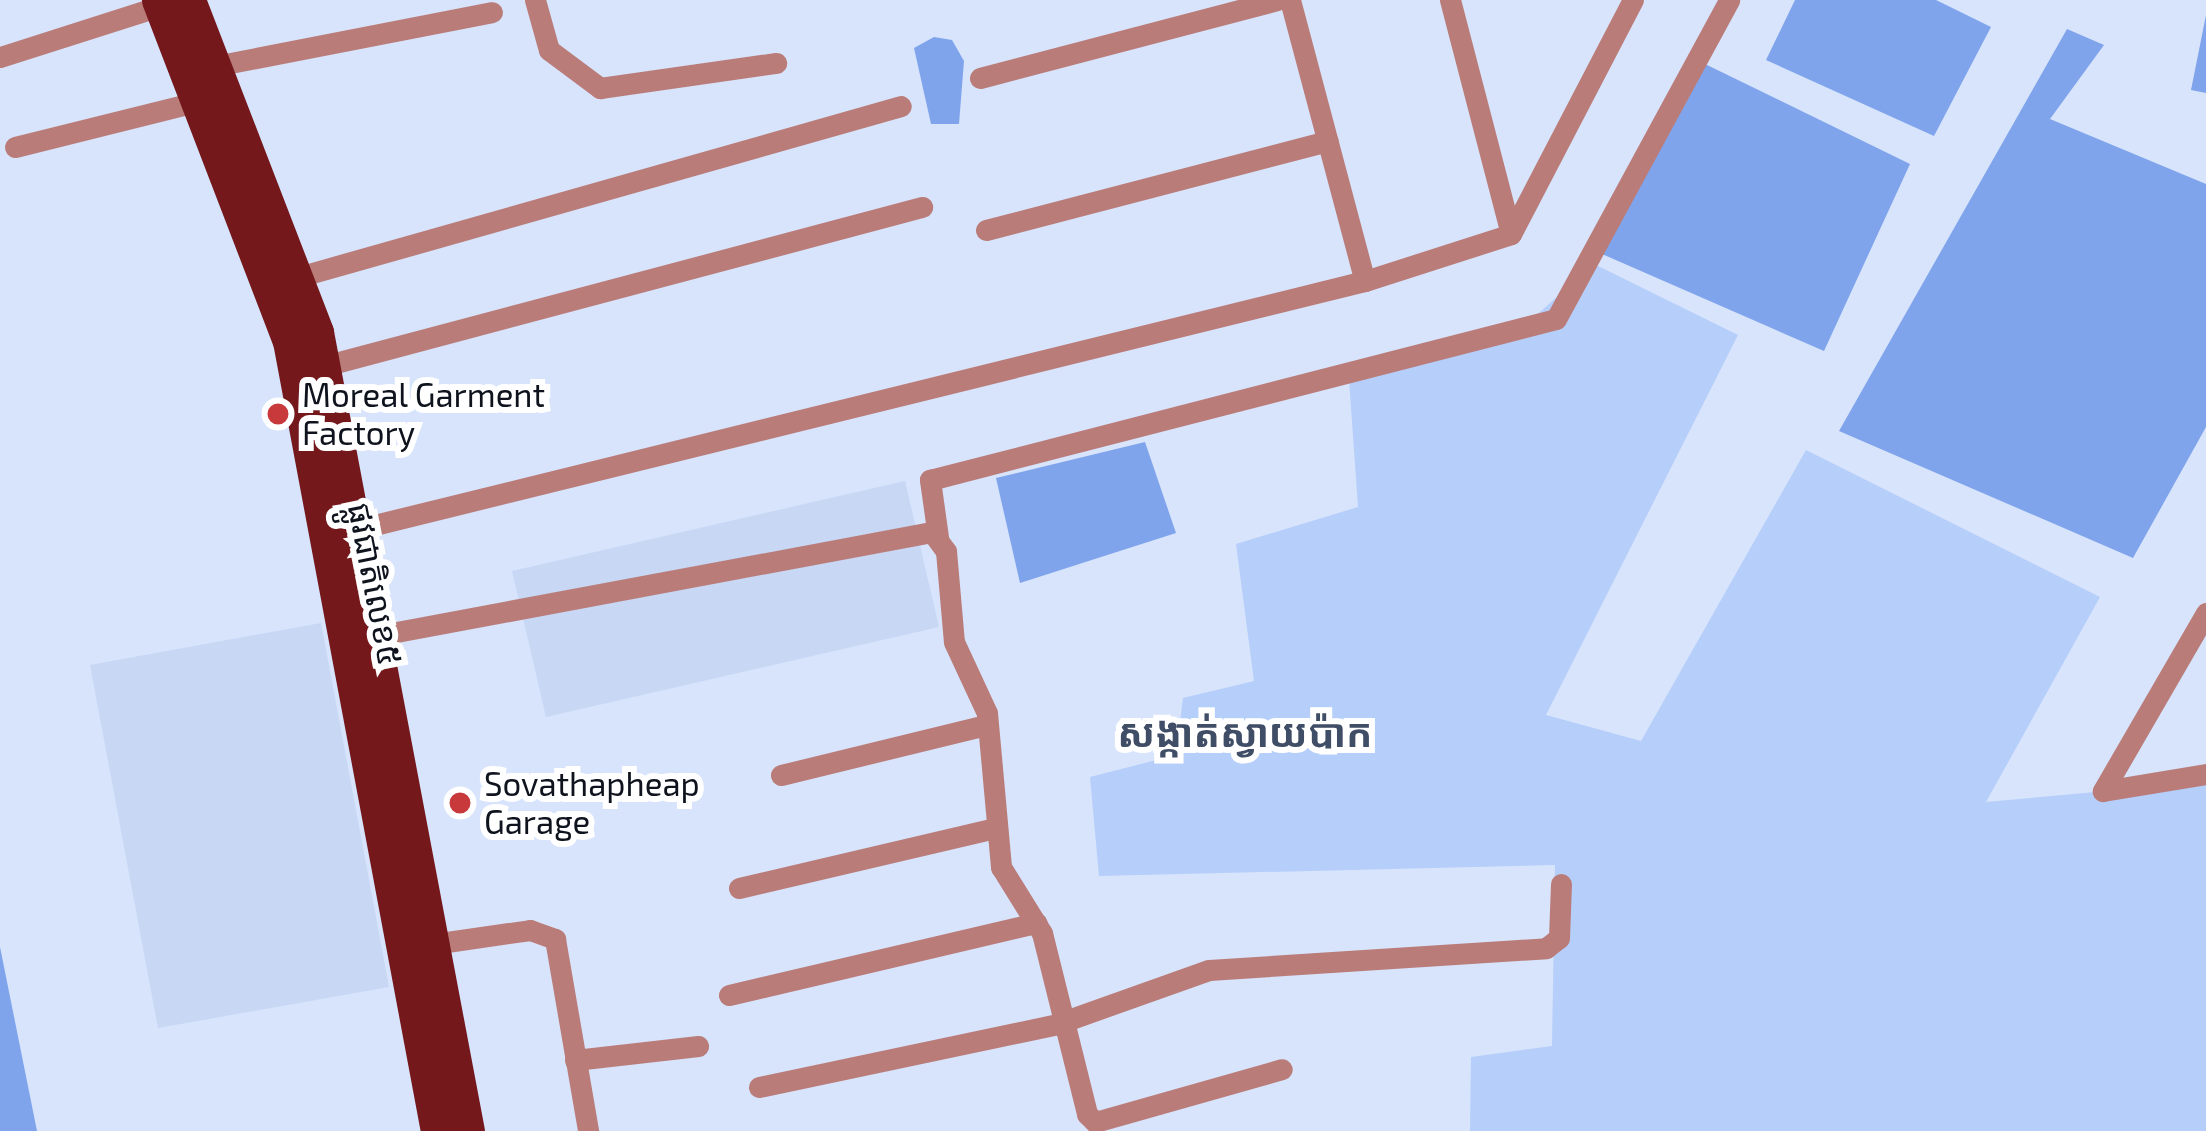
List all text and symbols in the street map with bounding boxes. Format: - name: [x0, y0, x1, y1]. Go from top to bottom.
- place label: Moreal Garment Factory: [302, 375, 546, 453]
- marker: Moreal Garment Factory: [265, 401, 291, 427]
- street label: ផ្លូវជាតិលេខ៥: [340, 499, 410, 669]
- district label: សង្កាត់ស្វាយប៉ាក: [1117, 709, 1373, 755]
- place label: Sovathapheap Garage: [484, 764, 700, 842]
- marker: Sovathapheap Garage: [447, 790, 473, 816]

